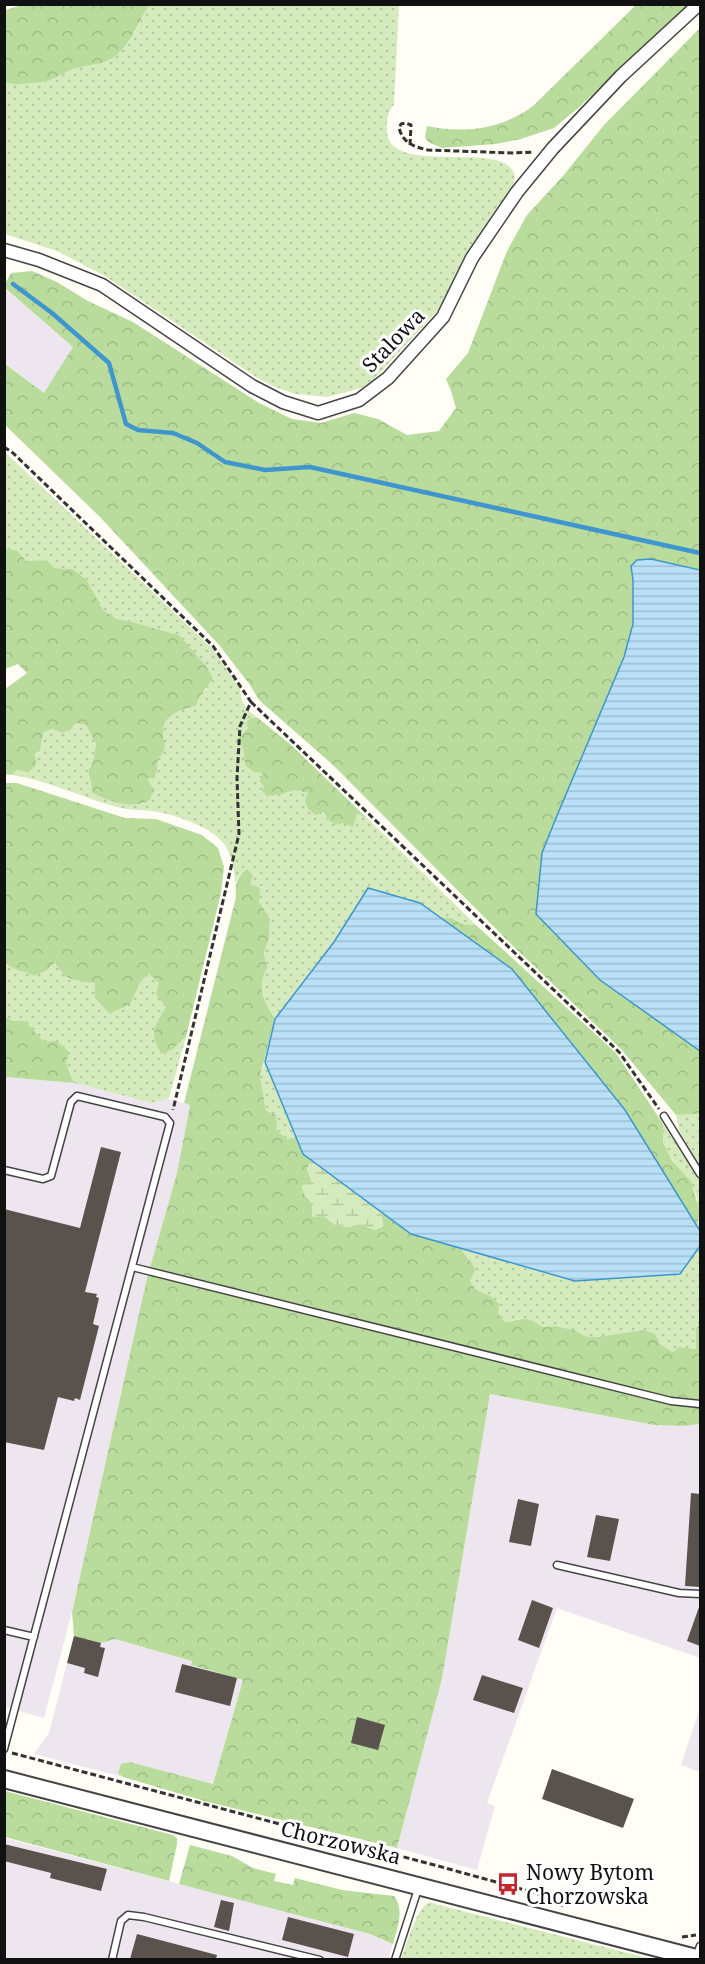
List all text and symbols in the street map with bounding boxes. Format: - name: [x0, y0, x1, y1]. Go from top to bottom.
- street label: Stalowa: [355, 302, 431, 378]
- street label: Chorzowska: [278, 1814, 404, 1870]
- place label: Nowy Bytom Chorzowska: [526, 1858, 654, 1910]
- bus stop icon: Nowy Bytom Chorzowska: [495, 1871, 521, 1897]

